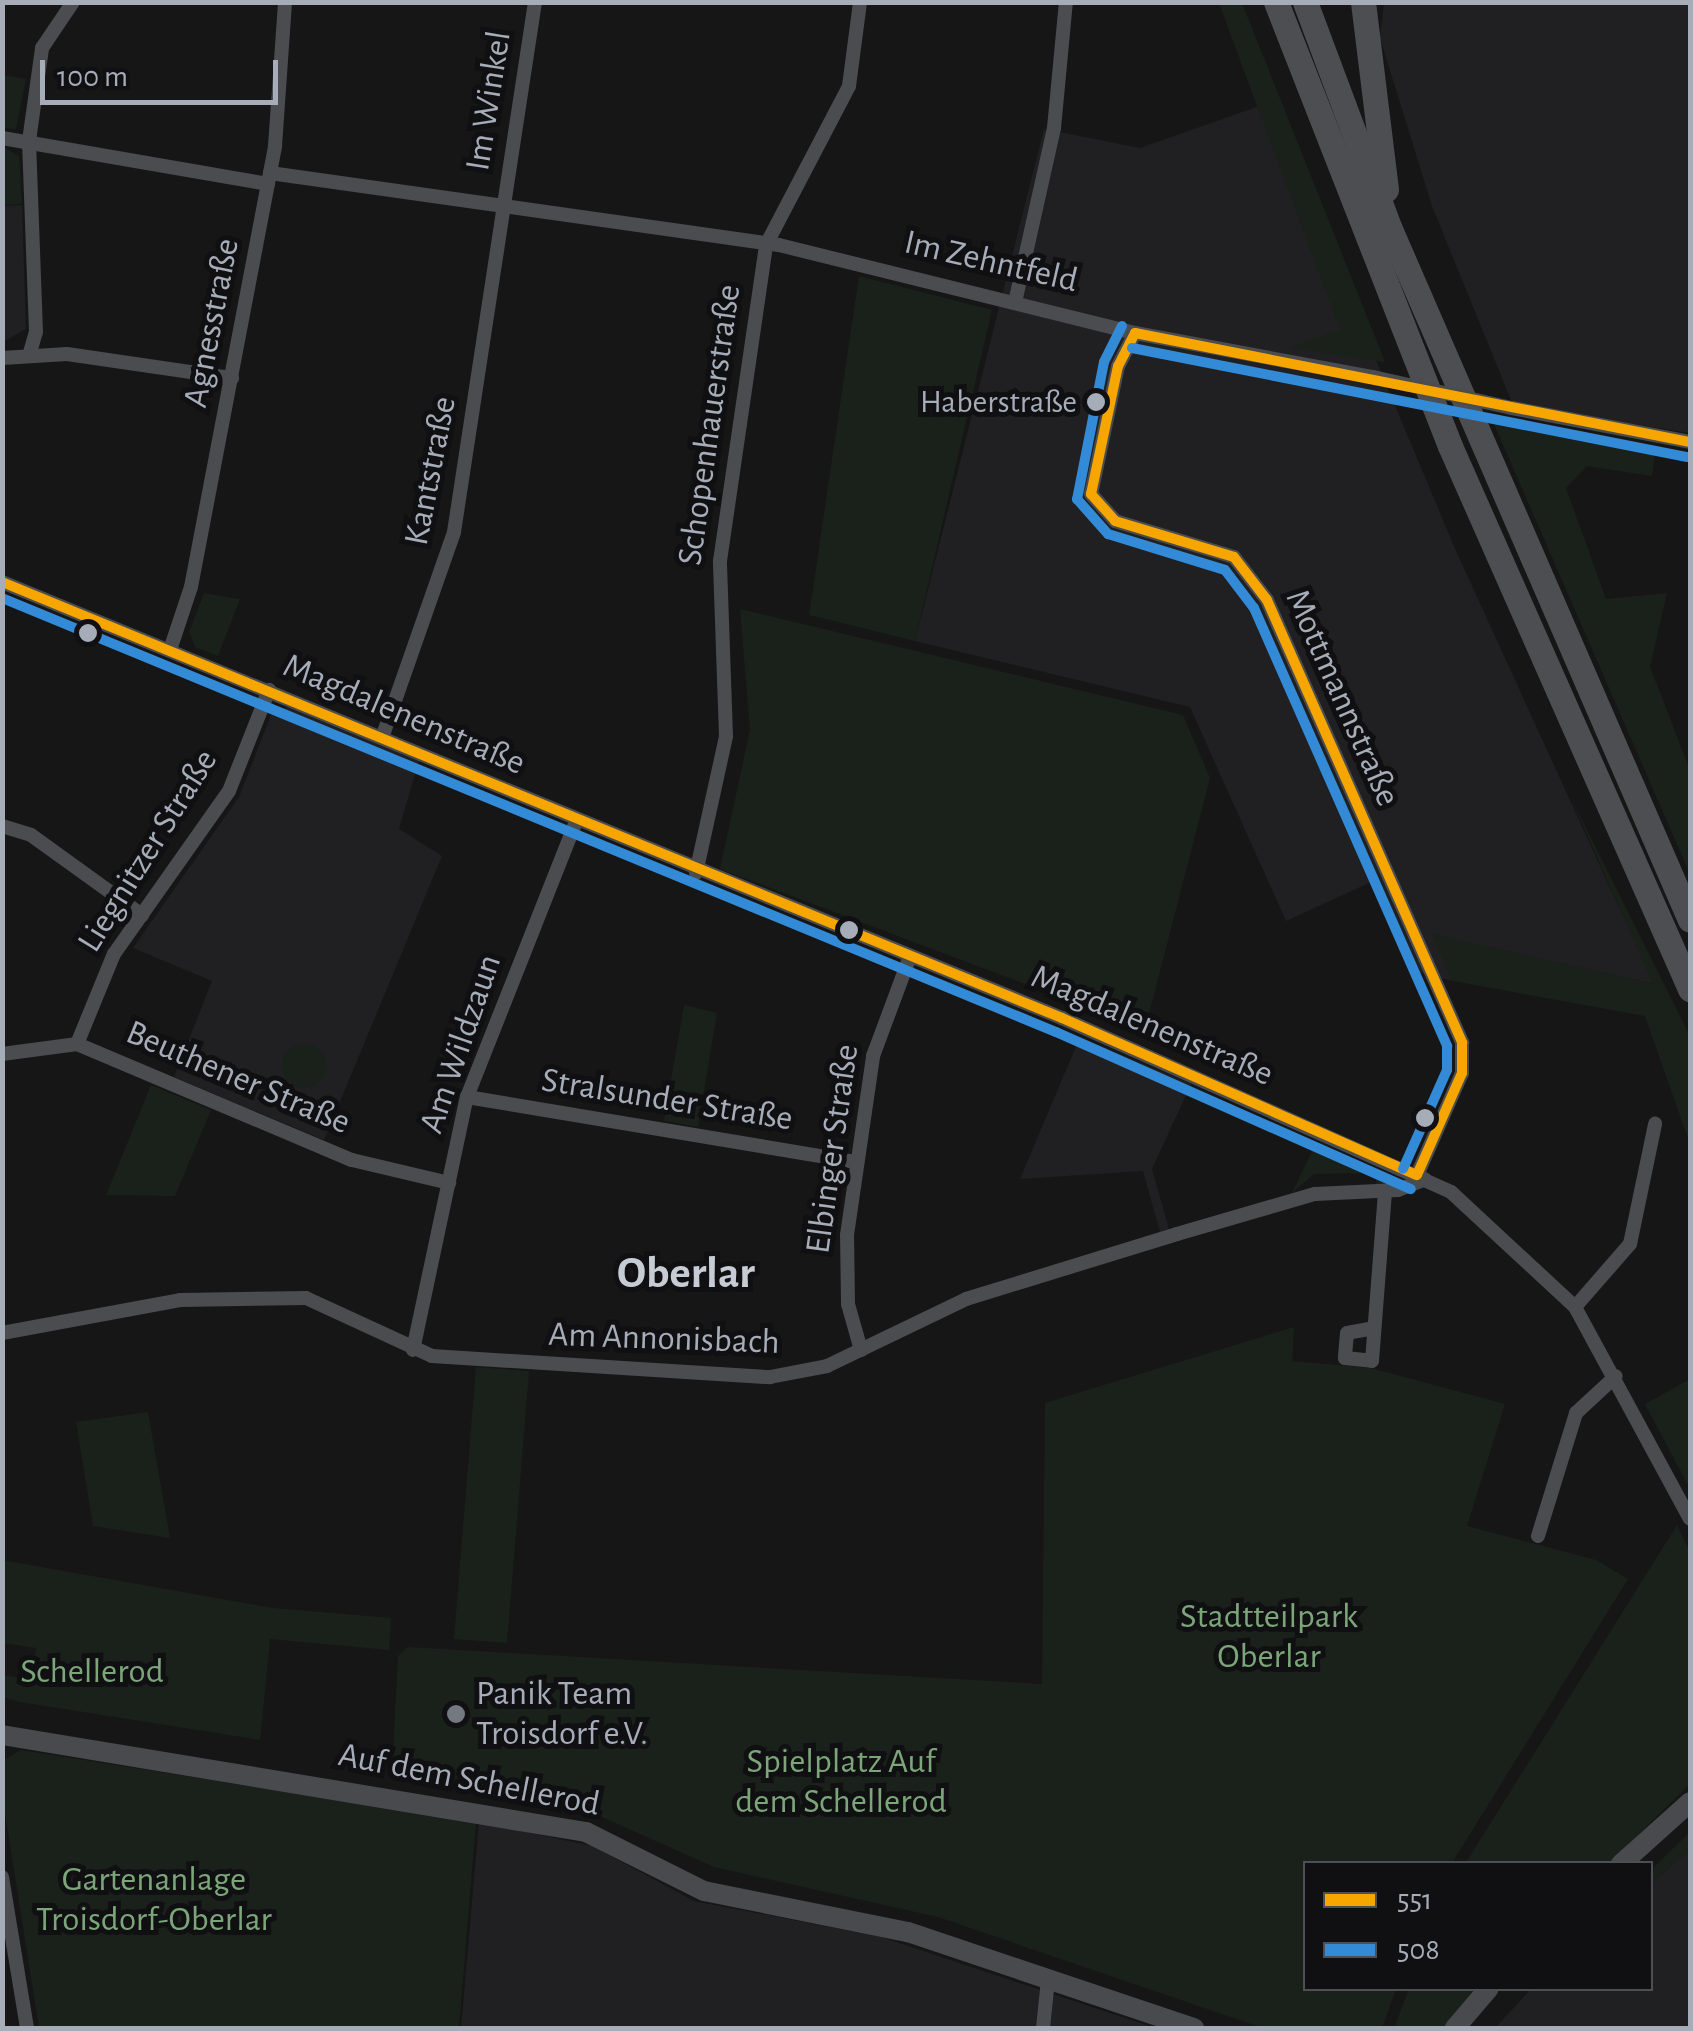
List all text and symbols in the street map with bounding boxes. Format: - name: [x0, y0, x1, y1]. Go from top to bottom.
- street label: Im Winkel: [457, 28, 521, 174]
- scale bar: [45, 40, 282, 102]
- text: 100 m: [57, 62, 128, 92]
- street label: Im Zehntfeld: [900, 222, 1082, 302]
- street label: Agnesstraße: [175, 235, 249, 411]
- street label: Schopenhauerstraße: [670, 282, 750, 568]
- place label: Haberstraße: [920, 383, 1077, 421]
- marker: Haberstraße: [1086, 392, 1106, 412]
- street label: Kantstraße: [396, 393, 466, 549]
- street label: Mottmannstraße: [1275, 583, 1409, 813]
- unlabelled marker: [78, 623, 98, 643]
- street label: Magdalenenstraße: [277, 645, 531, 785]
- street label: Liegnitzer Straße: [69, 742, 227, 960]
- unlabelled marker: [839, 920, 859, 940]
- street label: Am Wildzaun: [411, 949, 511, 1139]
- street label: Magdalenenstraße: [1025, 956, 1279, 1096]
- street label: Beuthener Straße: [120, 1012, 356, 1144]
- street label: Elbinger Straße: [798, 1042, 868, 1256]
- street label: Stralsunder Straße: [538, 1059, 796, 1141]
- unlabelled marker: [1415, 1108, 1435, 1128]
- district label: Oberlar: [617, 1247, 755, 1301]
- street label: Am Annonisbach: [548, 1314, 780, 1364]
- park label: Stadtteilpark Oberlar: [1180, 1596, 1358, 1678]
- park label: Schellerod: [20, 1651, 164, 1693]
- place label: Panik Team Troisdorf e.V.: [476, 1673, 648, 1755]
- marker: Panik Team Troisdorf e.V.: [445, 1703, 467, 1725]
- street label: Auf dem Schellerod: [335, 1734, 603, 1826]
- park label: Spielplatz Auf dem Schellerod: [735, 1741, 947, 1823]
- park label: Gartenanlage Troisdorf-Oberlar: [36, 1859, 272, 1941]
- legend: [1303, 1861, 1653, 1991]
- text: 551: [1397, 1885, 1432, 1915]
- text: 508: [1397, 1935, 1440, 1965]

